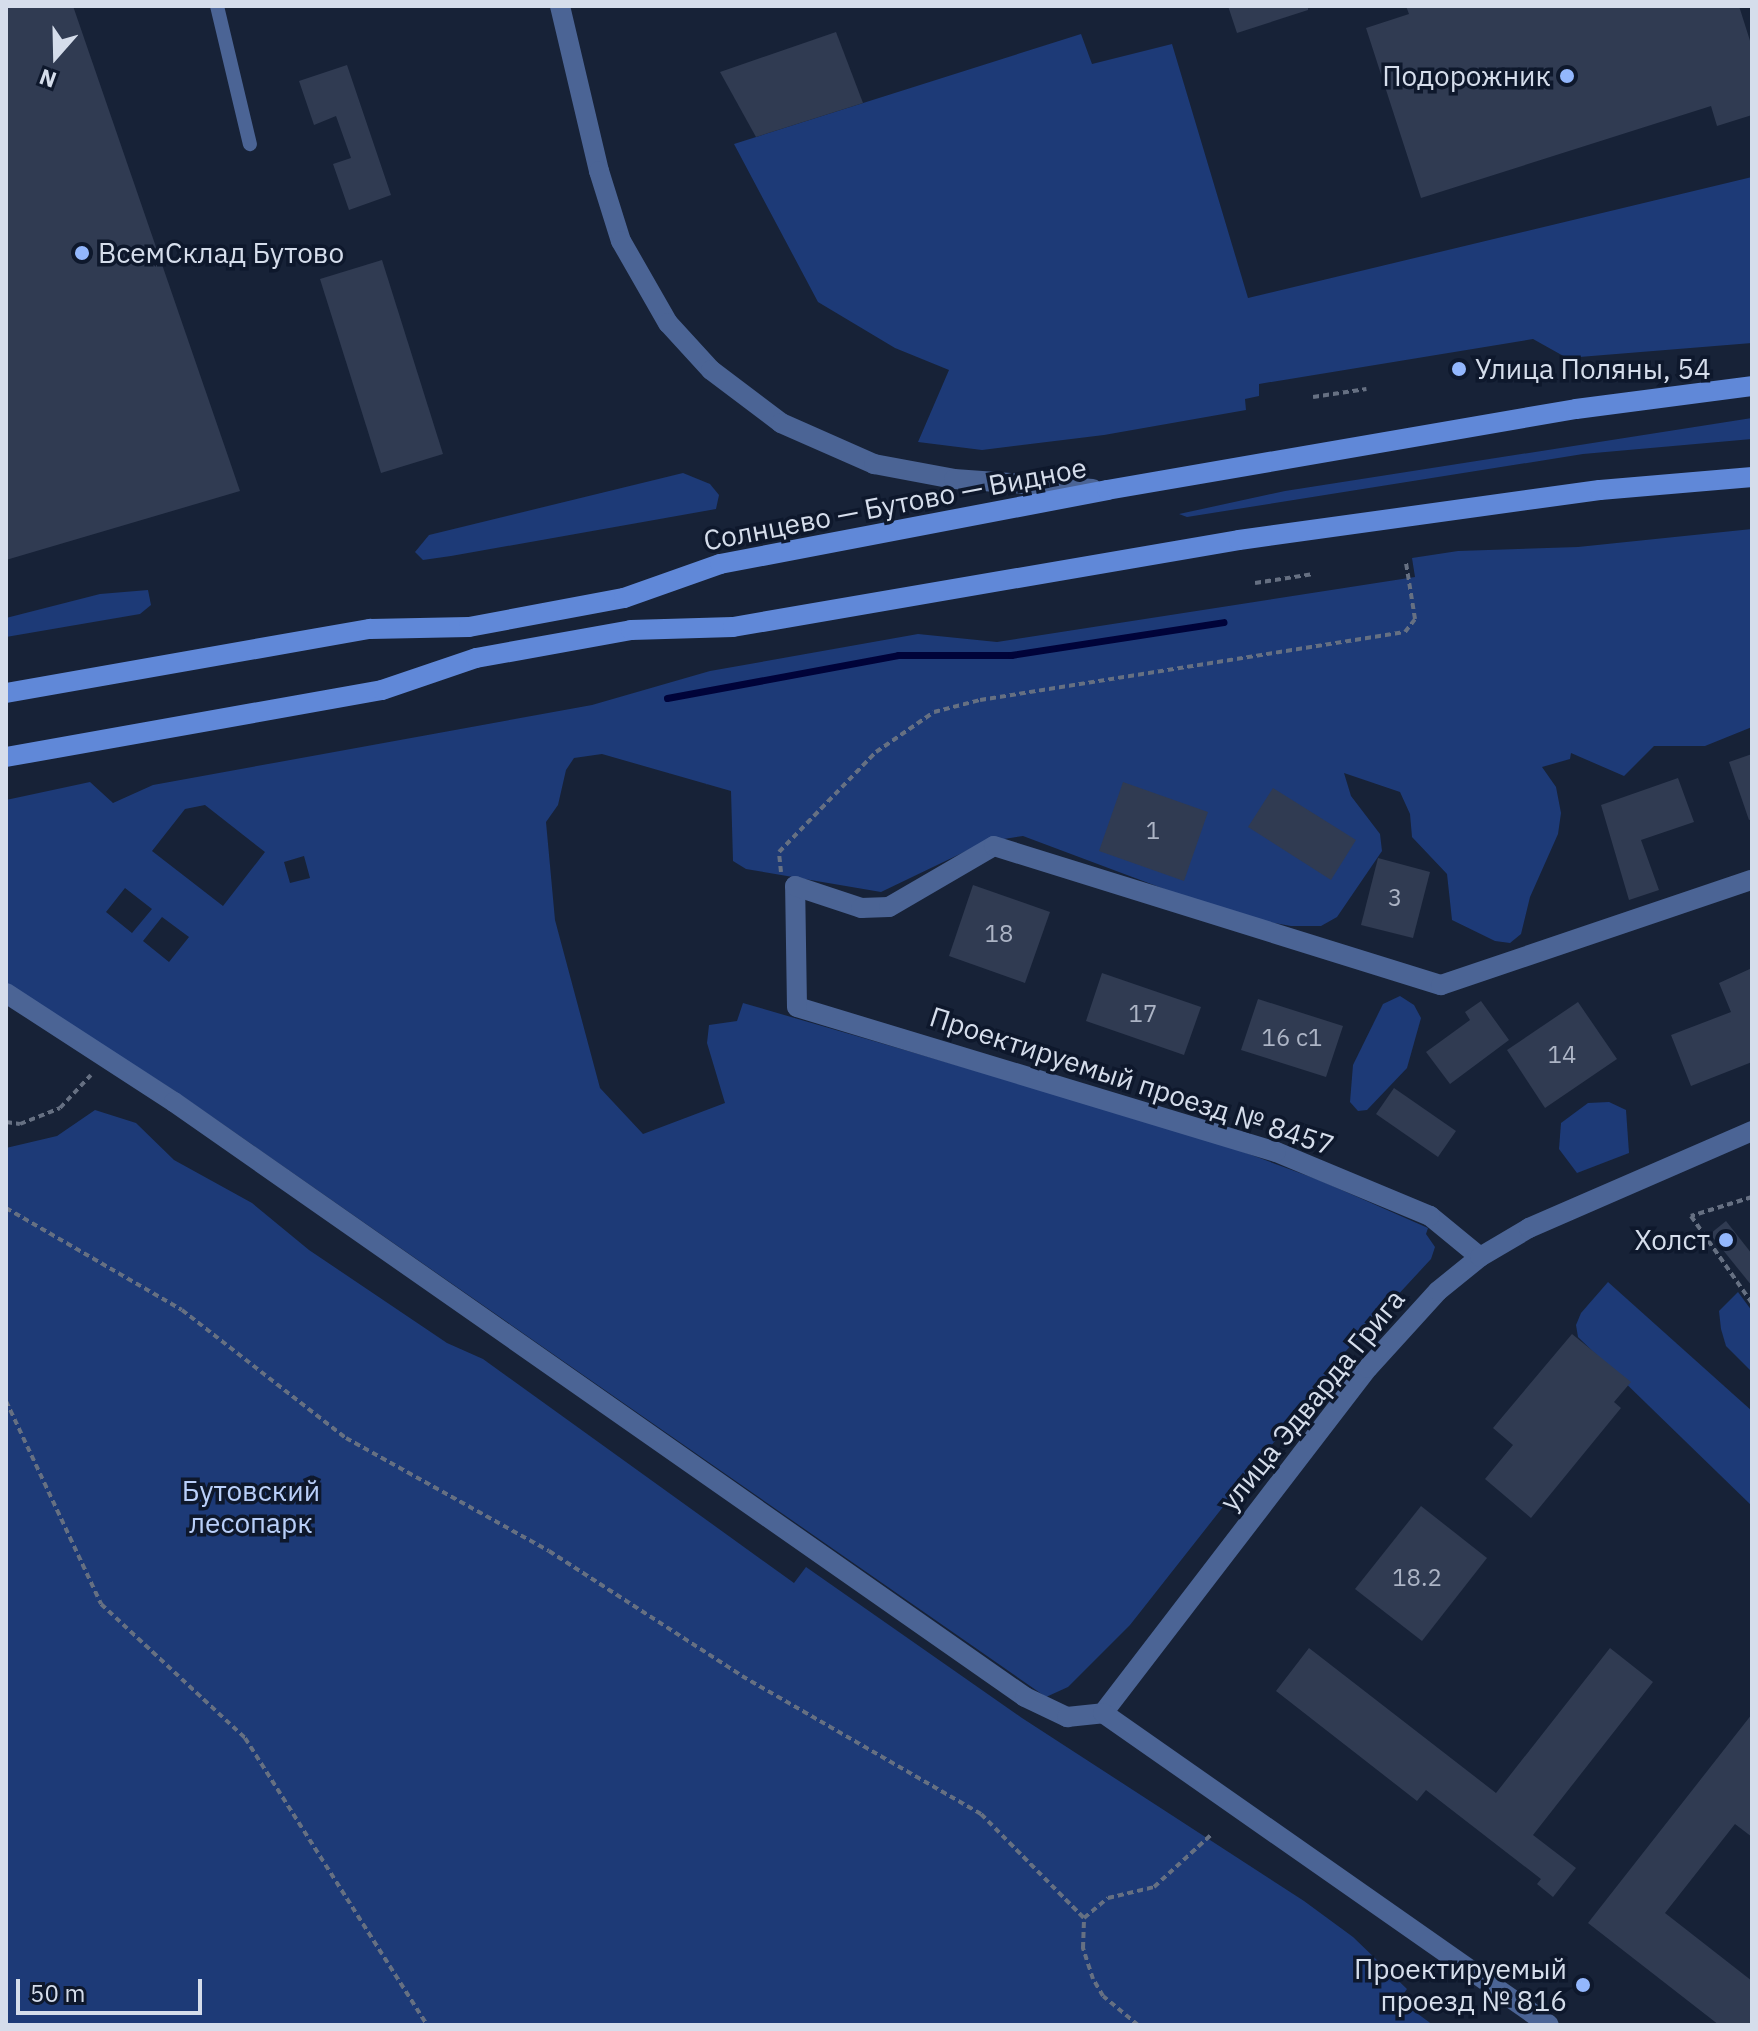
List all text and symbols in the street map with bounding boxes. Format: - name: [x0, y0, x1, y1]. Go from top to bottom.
- north arrow: [16, 16, 96, 96]
- place label: Подорожник: [1382, 59, 1551, 93]
- text: N: [35, 63, 60, 95]
- marker: Подорожник: [1558, 67, 1576, 85]
- place label: ВсемСклад Бутово: [98, 236, 344, 270]
- marker: ВсемСклад Бутово: [73, 244, 91, 262]
- place label: Улица Поляны, 54: [1475, 352, 1711, 386]
- marker: Улица Поляны, 54: [1450, 360, 1468, 378]
- street label: Солнцево — Бутово — Видное: [701, 450, 1089, 558]
- house number: 1: [1146, 817, 1160, 845]
- house number: 3: [1388, 884, 1402, 912]
- house number: 18: [985, 920, 1013, 948]
- street label: Проектируемый проезд № 8457: [926, 1000, 1338, 1162]
- house number: 17: [1129, 1000, 1157, 1028]
- house number: 16 с1: [1262, 1024, 1322, 1052]
- house number: 14: [1548, 1041, 1576, 1069]
- place label: Холст: [1634, 1223, 1710, 1257]
- marker: Холст: [1717, 1231, 1735, 1249]
- street label: улица Эдварда Грига: [1212, 1283, 1412, 1517]
- park label: Бутовский лесопарк: [182, 1474, 320, 1540]
- house number: 18.2: [1392, 1564, 1442, 1592]
- place label: Проектируемый проезд № 816: [1354, 1952, 1567, 2018]
- scale bar: [20, 1963, 206, 2013]
- marker: Проектируемый проезд № 816: [1574, 1976, 1592, 1994]
- text: 50 m: [30, 1977, 85, 2009]

